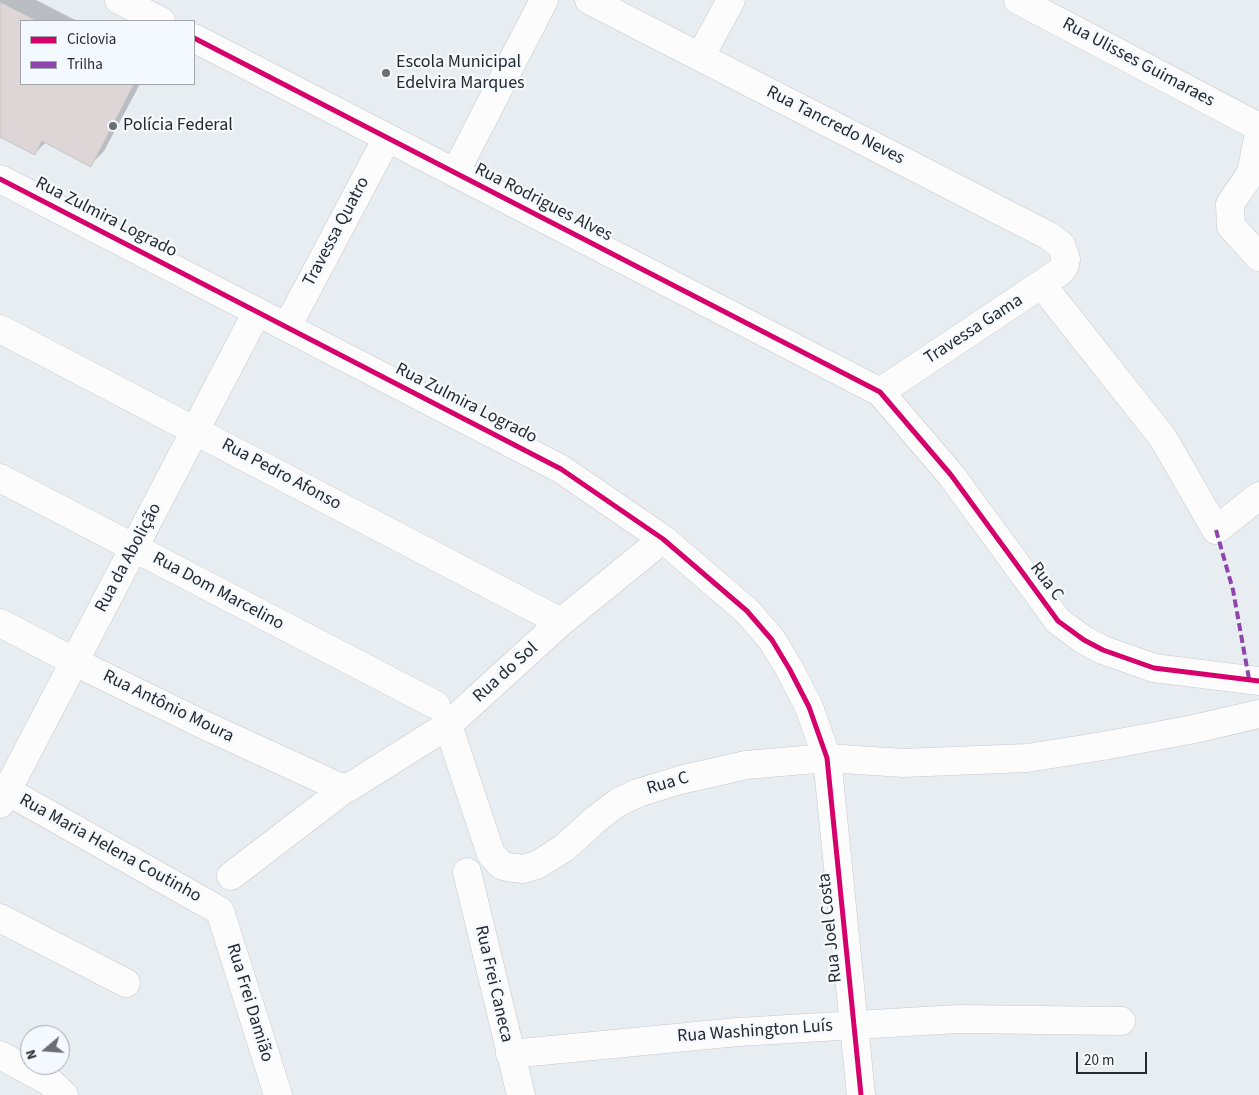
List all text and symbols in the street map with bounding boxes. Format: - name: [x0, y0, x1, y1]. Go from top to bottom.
- street label: Rua Ulisses Guimaraes: [1058, 14, 1218, 112]
- legend: [20, 20, 195, 85]
- text: Ciclovia: [67, 29, 116, 50]
- place label: Escola Municipal Edelvira Marques: [396, 52, 525, 94]
- text: Trilha: [67, 54, 103, 75]
- marker: Escola Municipal Edelvira Marques: [380, 67, 392, 79]
- street label: Rua Tancredo Neves: [762, 82, 908, 170]
- place label: Polícia Federal: [123, 115, 233, 137]
- marker: Polícia Federal: [107, 120, 119, 132]
- street label: Rua Rodrigues Alves: [471, 159, 615, 247]
- street label: Rua Zulmira Logrado: [31, 173, 181, 263]
- street label: Travessa Quatro: [299, 173, 375, 291]
- street label: Travessa Gama: [921, 290, 1027, 370]
- street label: Rua Zulmira Logrado: [391, 359, 541, 449]
- street label: Rua Pedro Afonso: [217, 434, 345, 516]
- street label: Rua da Abolição: [91, 500, 167, 616]
- street label: Rua Dom Marcelino: [149, 548, 287, 636]
- street label: Rua C: [1024, 558, 1068, 606]
- street label: Rua do Sol: [469, 638, 543, 708]
- street label: Rua Antônio Moura: [99, 666, 237, 748]
- street label: Rua C: [644, 768, 692, 800]
- street label: Rua Maria Helena Coutinho: [15, 790, 205, 908]
- street label: Rua Joel Costa: [815, 872, 847, 984]
- street label: Rua Frei Caneca: [469, 923, 517, 1045]
- street label: Rua Frei Damião: [221, 941, 277, 1065]
- street label: Rua Washington Luís: [677, 1016, 833, 1048]
- north arrow: [20, 1025, 70, 1075]
- scale bar: [1079, 1042, 1150, 1074]
- text: N: [21, 1047, 43, 1062]
- text: 20 m: [1084, 1050, 1114, 1071]

